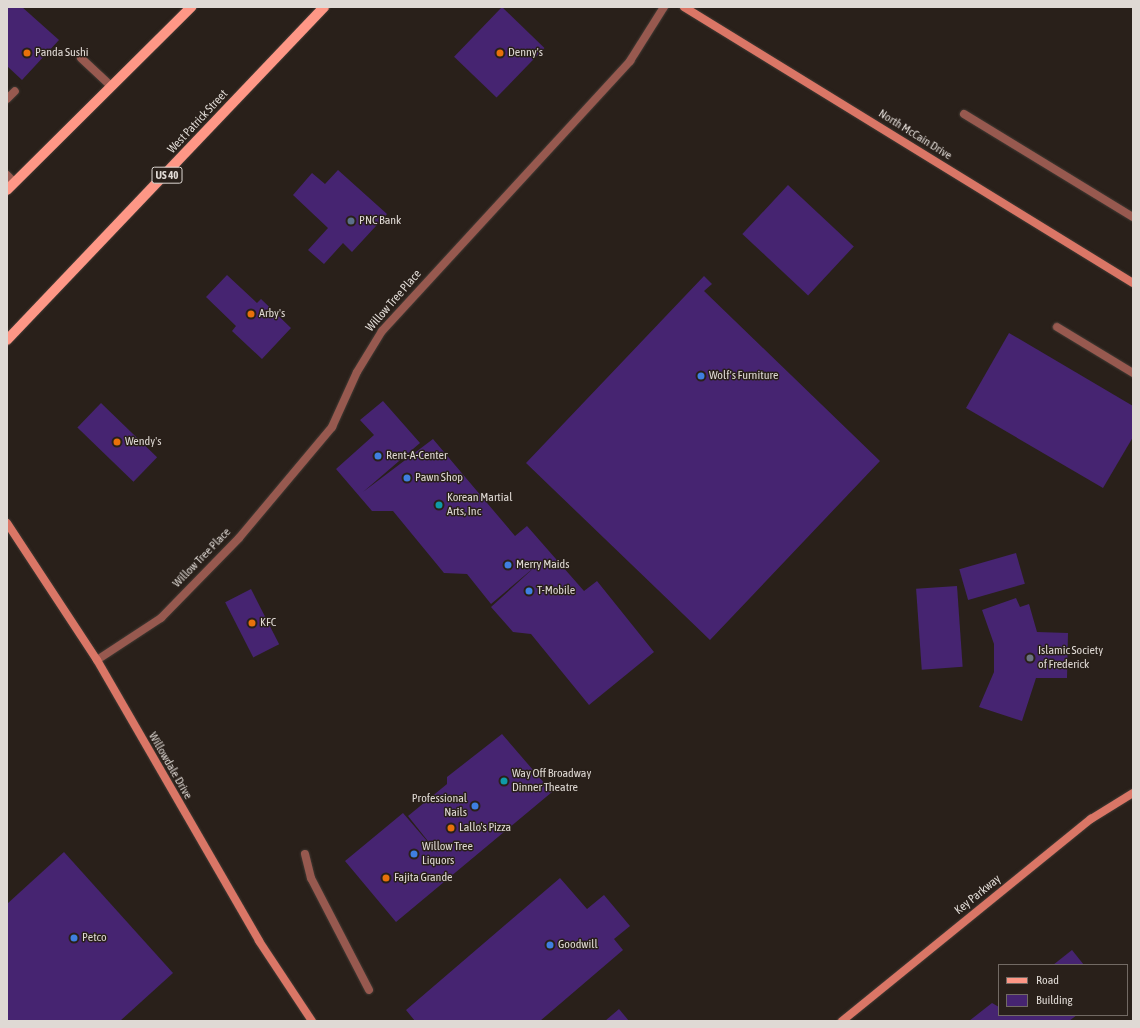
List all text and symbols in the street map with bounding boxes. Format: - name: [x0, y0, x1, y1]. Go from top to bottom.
- place label: Panda Sushi: [35, 46, 89, 60]
- place label: Denny's: [508, 46, 543, 60]
- marker: Panda Sushi: [22, 48, 32, 58]
- marker: Denny's: [495, 48, 505, 58]
- street label: West Patrick Street: [165, 87, 231, 157]
- street label: North McCain Drive: [876, 107, 954, 163]
- road number: US 40: [151, 166, 183, 184]
- place label: PNC Bank: [359, 214, 401, 228]
- marker: PNC Bank: [346, 216, 356, 226]
- street label: Willow Tree Place: [363, 267, 425, 335]
- place label: Arby's: [259, 307, 285, 321]
- marker: Arby's: [246, 309, 256, 319]
- place label: Wolf's Furniture: [709, 369, 778, 383]
- marker: Wolf's Furniture: [696, 371, 706, 381]
- place label: Wendy's: [125, 435, 161, 449]
- marker: Wendy's: [112, 437, 122, 447]
- place label: Rent-A-Center: [386, 449, 448, 463]
- marker: Rent-A-Center: [373, 451, 383, 461]
- place label: Pawn Shop: [415, 471, 463, 485]
- marker: Pawn Shop: [402, 473, 412, 483]
- place label: Korean Martial Arts, Inc: [447, 491, 512, 519]
- marker: Korean Martial Arts, Inc: [434, 500, 444, 510]
- street label: Willow Tree Place: [170, 525, 234, 591]
- place label: Merry Maids: [516, 558, 569, 572]
- marker: Merry Maids: [503, 560, 513, 570]
- place label: T-Mobile: [537, 584, 575, 598]
- marker: T-Mobile: [524, 586, 534, 596]
- place label: KFC: [260, 616, 276, 630]
- marker: KFC: [247, 618, 257, 628]
- place label: Islamic Society of Frederick: [1038, 644, 1103, 672]
- marker: Islamic Society of Frederick: [1025, 653, 1035, 663]
- street label: Willowdale Drive: [145, 730, 195, 802]
- place label: Way Off Broadway Dinner Theatre: [512, 767, 591, 795]
- marker: Way Off Broadway Dinner Theatre: [499, 776, 509, 786]
- place label: Professional Nails: [412, 792, 467, 820]
- marker: Professional Nails: [470, 801, 480, 811]
- place label: Lallo's Pizza: [459, 821, 511, 835]
- marker: Lallo's Pizza: [446, 823, 456, 833]
- place label: Willow Tree Liquors: [422, 840, 473, 868]
- marker: Willow Tree Liquors: [409, 849, 419, 859]
- place label: Fajita Grande: [394, 871, 453, 885]
- street label: Key Parkway: [952, 872, 1004, 918]
- marker: Fajita Grande: [381, 873, 391, 883]
- place label: Petco: [82, 931, 107, 945]
- marker: Petco: [69, 933, 79, 943]
- place label: Goodwill: [558, 938, 598, 952]
- marker: Goodwill: [545, 940, 555, 950]
- legend: [998, 964, 1128, 1016]
- text: Road: [1036, 973, 1059, 987]
- text: Building: [1036, 993, 1073, 1007]

